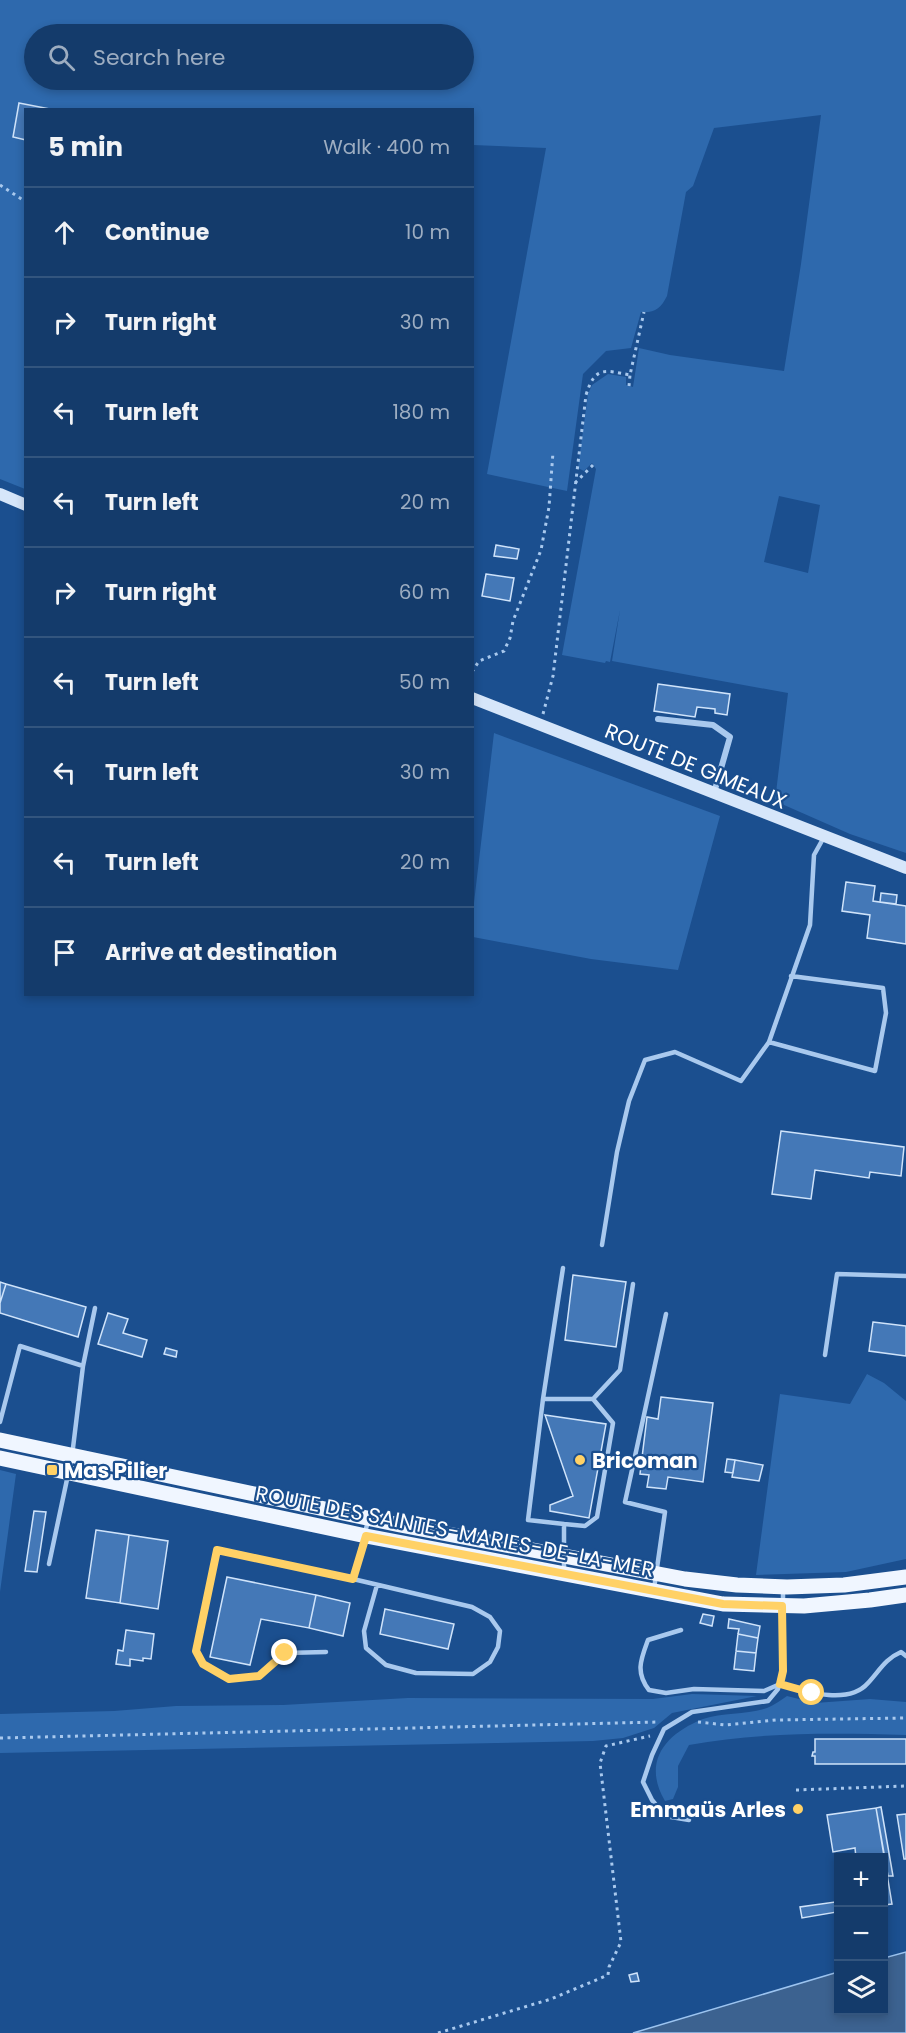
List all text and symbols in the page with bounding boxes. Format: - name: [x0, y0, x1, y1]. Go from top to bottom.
- search box: [24, 24, 474, 90]
- icon: search: [45, 41, 78, 74]
- text: Search here: [93, 42, 226, 73]
- text: 5 min: [48, 129, 123, 165]
- text: Walk · 400 m: [323, 133, 450, 161]
- icon: ahead: [48, 216, 81, 249]
- text: Continue: [105, 217, 209, 248]
- text: 10 m: [405, 218, 450, 246]
- icon: right: [48, 306, 81, 339]
- text: Turn right: [105, 307, 216, 338]
- text: 30 m: [400, 308, 450, 336]
- icon: left: [48, 396, 81, 429]
- text: Turn left: [105, 397, 199, 428]
- text: 180 m: [392, 398, 450, 426]
- icon: left: [48, 486, 81, 519]
- text: Turn left: [105, 487, 199, 518]
- text: 20 m: [400, 488, 450, 516]
- icon: right: [48, 576, 81, 609]
- text: Turn right: [105, 577, 216, 608]
- text: 60 m: [399, 578, 450, 606]
- icon: left: [48, 666, 81, 699]
- text: Turn left: [105, 667, 199, 698]
- text: 50 m: [399, 668, 450, 696]
- street label: ROUTE DE GIMEAUX: [601, 716, 791, 816]
- icon: left: [48, 756, 81, 789]
- text: Turn left: [105, 757, 199, 788]
- text: 30 m: [400, 758, 450, 786]
- icon: left: [48, 846, 81, 879]
- text: Turn left: [105, 847, 199, 878]
- text: 20 m: [400, 848, 450, 876]
- icon: arrive: [48, 936, 81, 969]
- text: Arrive at destination: [105, 937, 337, 968]
- place label: Bricoman: [592, 1446, 698, 1475]
- marker: Bricoman: [573, 1453, 587, 1467]
- place label: Mas Pilier: [64, 1456, 167, 1485]
- marker: Mas Pilier: [45, 1463, 59, 1477]
- street label: ROUTE DES SAINTES-MARIES-DE-LA-MER: [253, 1478, 657, 1584]
- route end: [271, 1639, 297, 1665]
- route start: [798, 1679, 824, 1705]
- place label: Emmaüs Arles: [630, 1795, 786, 1824]
- marker: Emmaüs Arles: [791, 1802, 805, 1816]
- map controls: [834, 1853, 888, 2015]
- button: +: [834, 1853, 888, 1907]
- button: −: [834, 1907, 888, 1961]
- button: layers: [834, 1961, 888, 2015]

